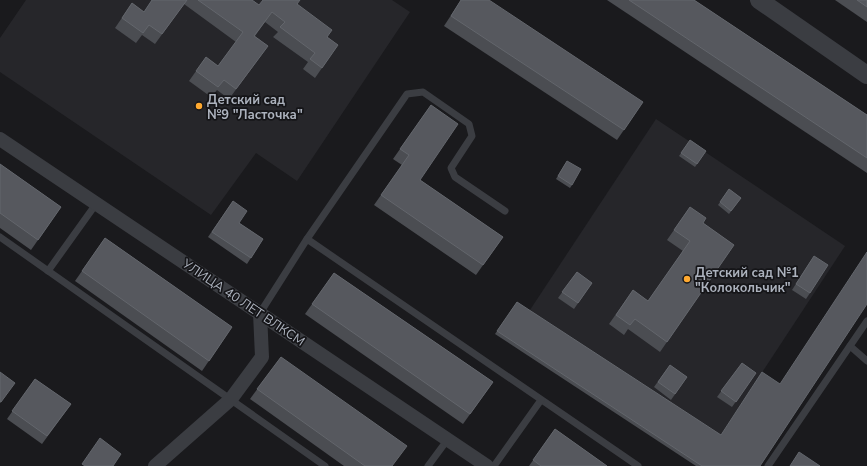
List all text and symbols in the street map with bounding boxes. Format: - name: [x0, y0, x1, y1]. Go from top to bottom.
- place label: Детский сад №9 "Ласточка": [207, 91, 303, 124]
- marker: Детский сад №9 "Ласточка": [194, 101, 204, 111]
- street label: УЛИЦА 40 ЛЕТ ВЛКСМ: [178, 254, 308, 351]
- place label: Детский сад №1 "Колокольчик": [695, 264, 799, 297]
- marker: Детский сад №1 "Колокольчик": [682, 274, 692, 284]

